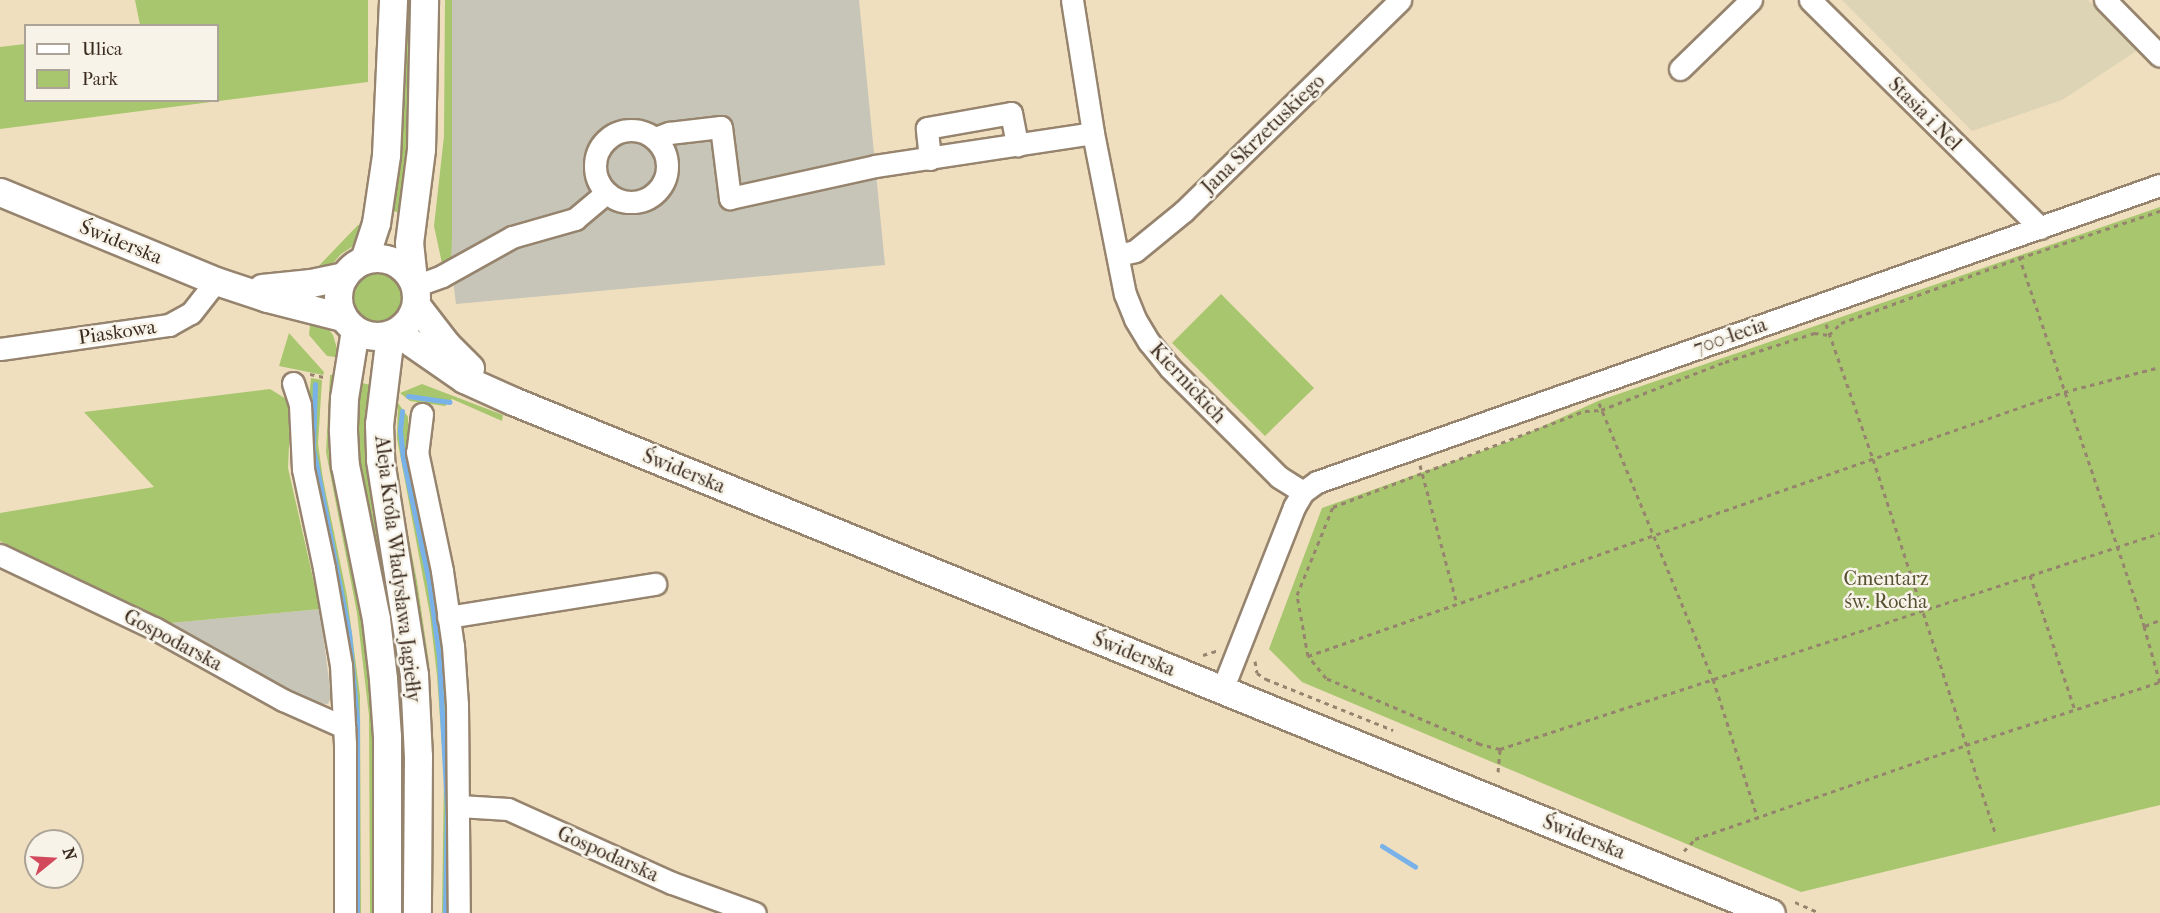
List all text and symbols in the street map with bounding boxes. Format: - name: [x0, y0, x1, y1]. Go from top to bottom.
- legend: [24, 24, 219, 102]
- text: Ulica: [82, 39, 122, 60]
- text: Park: [82, 69, 118, 90]
- street label: Jana Skrzetuskiego: [1196, 69, 1330, 199]
- street label: Stasia i Nel: [1883, 72, 1967, 156]
- street label: Świderska: [76, 215, 166, 269]
- street label: 700-lecia: [1690, 312, 1770, 360]
- street label: Piaskowa: [77, 315, 157, 349]
- street label: Kiernickich: [1145, 338, 1231, 428]
- street label: Aleja Króla Władysława Jagiełły: [370, 434, 426, 704]
- street label: Świderska: [639, 444, 729, 498]
- park label: Cmentarz św. Rocha: [1843, 567, 1929, 614]
- street label: Gospodarska: [120, 604, 226, 676]
- street label: Świderska: [1089, 627, 1179, 681]
- street label: Świderska: [1539, 810, 1629, 864]
- street label: Gospodarska: [554, 821, 662, 887]
- north arrow: [24, 829, 84, 889]
- text: N: [59, 845, 81, 863]

